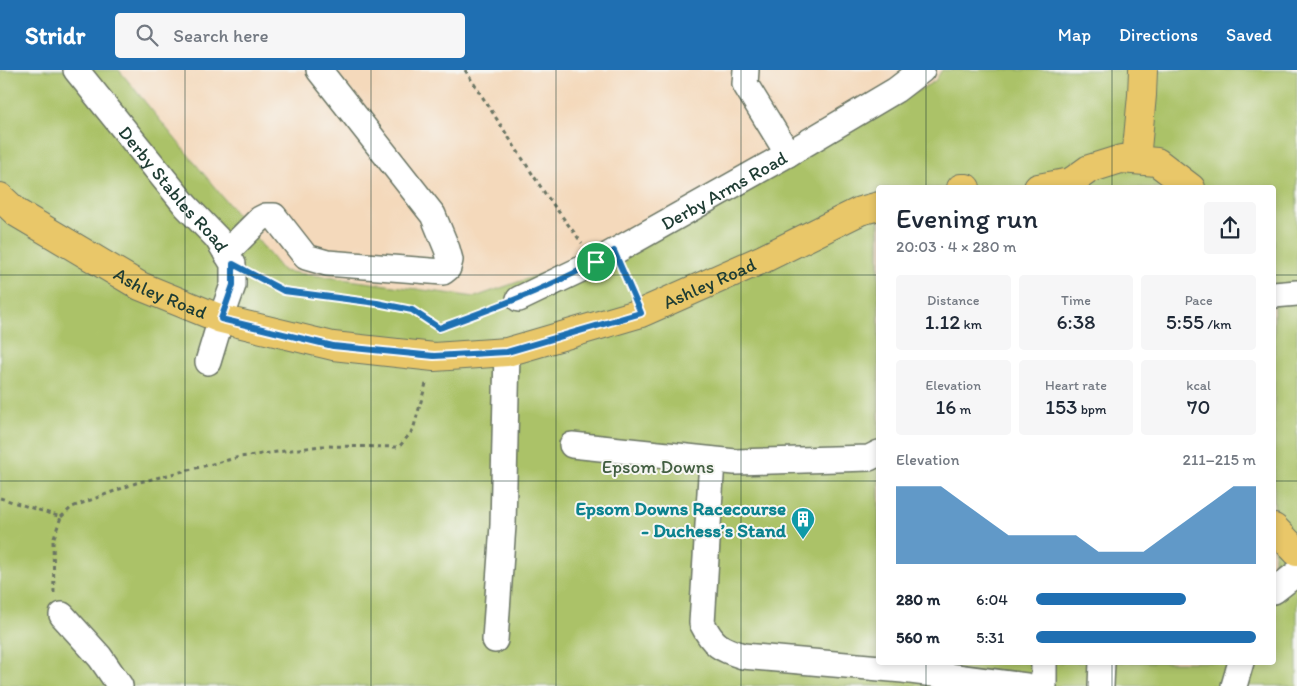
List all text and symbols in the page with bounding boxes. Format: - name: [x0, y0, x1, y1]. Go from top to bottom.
- search box: [115, 13, 465, 58]
- text: Stridr: [25, 21, 85, 50]
- icon: search: [133, 21, 161, 49]
- text: Search here: [173, 24, 269, 47]
- text: Map: [1058, 24, 1091, 46]
- text: Directions: [1119, 24, 1198, 46]
- text: Saved: [1226, 24, 1272, 46]
- street label: Derby Stables Road: [114, 121, 234, 256]
- street label: Derby Arms Road: [657, 146, 792, 235]
- text: Evening run: [896, 201, 1038, 235]
- button: share: [1204, 202, 1256, 254]
- text: 20:03 · 4 × 280 m: [896, 237, 1017, 256]
- pin: [575, 241, 617, 283]
- icon: arrive: [582, 248, 610, 276]
- street label: Ashley Road: [659, 253, 759, 314]
- street label: Ashley Road: [110, 262, 210, 324]
- text: Distance: [927, 292, 980, 309]
- text: Time: [1061, 292, 1091, 309]
- text: Pace: [1185, 292, 1213, 309]
- text: 1.12: [925, 309, 960, 334]
- text: 6:38: [1056, 309, 1096, 334]
- text: 5:55: [1166, 309, 1204, 334]
- text: km: [960, 316, 982, 333]
- text: /km: [1204, 316, 1232, 333]
- text: Elevation: [926, 377, 981, 394]
- text: Heart rate: [1045, 377, 1107, 394]
- text: kcal: [1186, 377, 1211, 394]
- text: 16: [935, 394, 956, 419]
- text: 153: [1045, 394, 1078, 419]
- text: 70: [1187, 394, 1210, 419]
- text: m: [956, 401, 971, 418]
- text: bpm: [1078, 401, 1107, 418]
- text: Elevation: [896, 450, 960, 469]
- text: 211–215 m: [1183, 450, 1256, 469]
- park label: Epsom Downs: [602, 455, 714, 478]
- place label: Epsom Downs Racecourse - Duchess’s Stand: [575, 497, 787, 542]
- building icon: Epsom Downs Racecourse - Duchess’s Stand: [790, 506, 816, 540]
- text: 280 m: [896, 590, 940, 609]
- text: 6:04: [976, 590, 1008, 609]
- text: 560 m: [896, 628, 940, 647]
- text: 5:31: [976, 628, 1004, 647]

